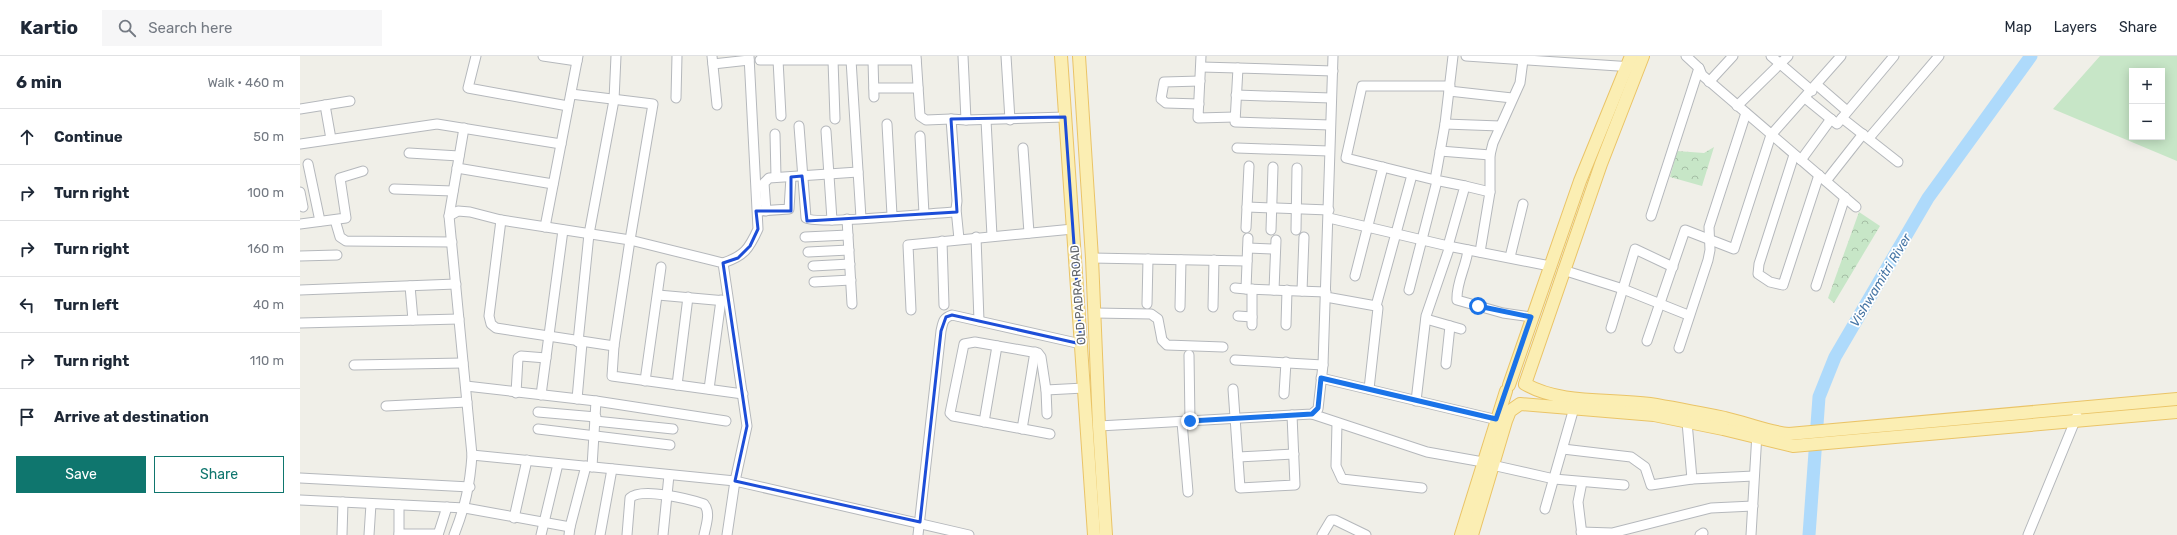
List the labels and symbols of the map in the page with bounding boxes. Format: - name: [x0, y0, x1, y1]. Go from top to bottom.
- water label: Vishwamitri River: [1847, 230, 1915, 330]
- street label: OLD PADRA ROAD: [1068, 245, 1088, 345]
- route start: [1469, 297, 1487, 315]
- route end: [1181, 412, 1199, 430]

